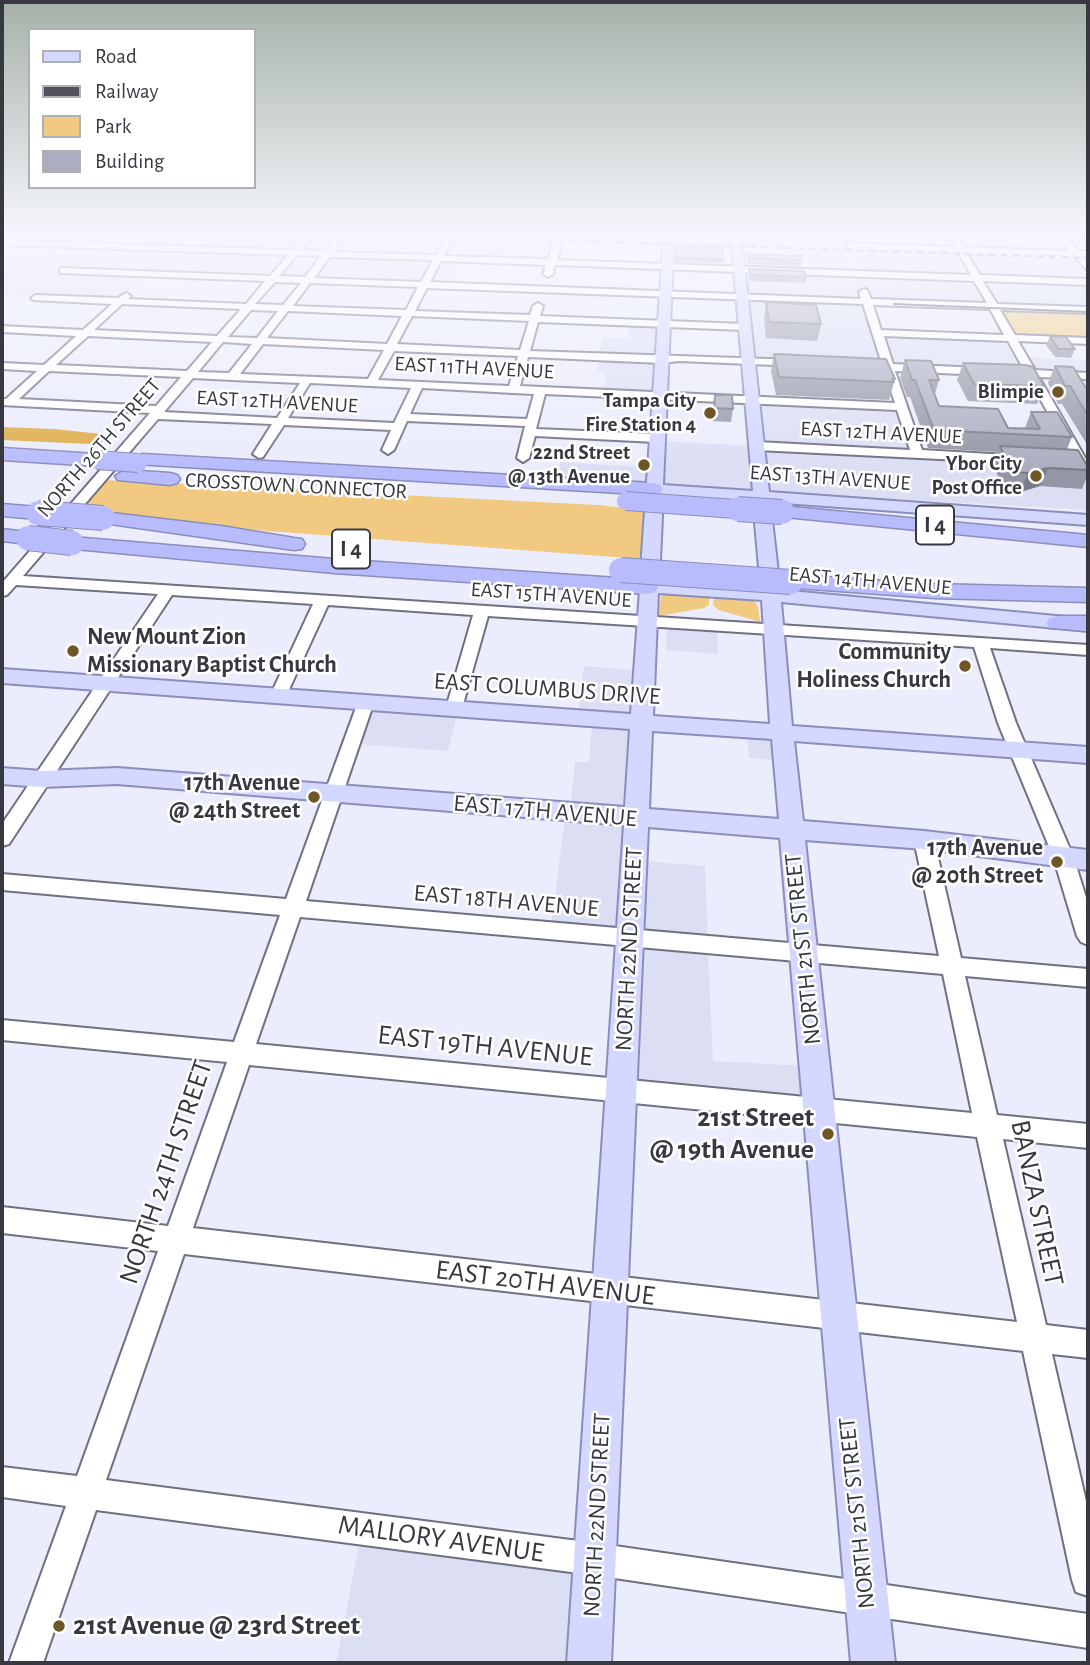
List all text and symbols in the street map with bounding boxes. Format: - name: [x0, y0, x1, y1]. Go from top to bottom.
- legend: [28, 28, 256, 189]
- text: Road: [95, 46, 137, 67]
- text: Railway: [95, 81, 158, 102]
- text: Park: [95, 116, 131, 137]
- text: Building: [95, 151, 164, 172]
- street label: EAST 11TH AVENUE: [394, 351, 554, 385]
- street label: NORTH 26TH STREET: [32, 373, 166, 523]
- place label: Blimpie: [978, 379, 1044, 405]
- marker: Blimpie: [1050, 384, 1066, 400]
- street label: EAST 12TH AVENUE: [196, 385, 358, 419]
- place label: Tampa City Fire Station 4: [585, 388, 696, 438]
- marker: Tampa City Fire Station 4: [702, 405, 718, 421]
- street label: EAST 12TH AVENUE: [800, 416, 962, 450]
- place label: 22nd Street @ 13th Avenue: [508, 440, 630, 490]
- place label: Ybor City Post Office: [931, 451, 1022, 501]
- marker: 22nd Street @ 13th Avenue: [636, 457, 652, 473]
- street label: EAST 13TH AVENUE: [749, 460, 911, 496]
- street label: CROSSTOWN CONNECTOR: [184, 468, 408, 504]
- marker: Ybor City Post Office: [1028, 468, 1044, 484]
- road number: I 4: [916, 505, 954, 544]
- road number: I 4: [332, 530, 370, 568]
- street label: EAST 14TH AVENUE: [788, 561, 952, 601]
- street label: EAST 15TH AVENUE: [470, 577, 632, 613]
- place label: New Mount Zion Missionary Baptist Church: [87, 623, 337, 679]
- place label: Community Holiness Church: [796, 638, 951, 694]
- marker: New Mount Zion Missionary Baptist Church: [65, 643, 81, 659]
- marker: Community Holiness Church: [957, 658, 973, 674]
- street label: EAST COLUMBUS DRIVE: [433, 667, 661, 711]
- place label: 17th Avenue @ 24th Street: [169, 769, 300, 825]
- marker: 17th Avenue @ 24th Street: [306, 789, 322, 805]
- street label: EAST 17TH AVENUE: [452, 789, 638, 833]
- place label: 17th Avenue @ 20th Street: [912, 834, 1043, 890]
- street label: NORTH 22ND STREET: [609, 846, 649, 1052]
- street label: NORTH 21ST STREET: [779, 852, 827, 1046]
- marker: 17th Avenue @ 20th Street: [1049, 854, 1065, 870]
- street label: EAST 18TH AVENUE: [412, 879, 600, 923]
- street label: EAST 19TH AVENUE: [376, 1018, 594, 1074]
- street label: NORTH 24TH STREET: [112, 1055, 220, 1289]
- place label: 21st Street @ 19th Avenue: [650, 1101, 814, 1167]
- street label: BANZA STREET: [1003, 1117, 1071, 1289]
- marker: 21st Street @ 19th Avenue: [820, 1126, 836, 1142]
- street label: EAST 20TH AVENUE: [433, 1253, 657, 1313]
- street label: NORTH 22ND STREET: [577, 1412, 617, 1618]
- street label: NORTH 21ST STREET: [833, 1416, 881, 1610]
- street label: MALLORY AVENUE: [336, 1508, 546, 1570]
- place label: 21st Avenue @ 23rd Street: [73, 1609, 360, 1643]
- marker: 21st Avenue @ 23rd Street: [51, 1618, 67, 1634]

